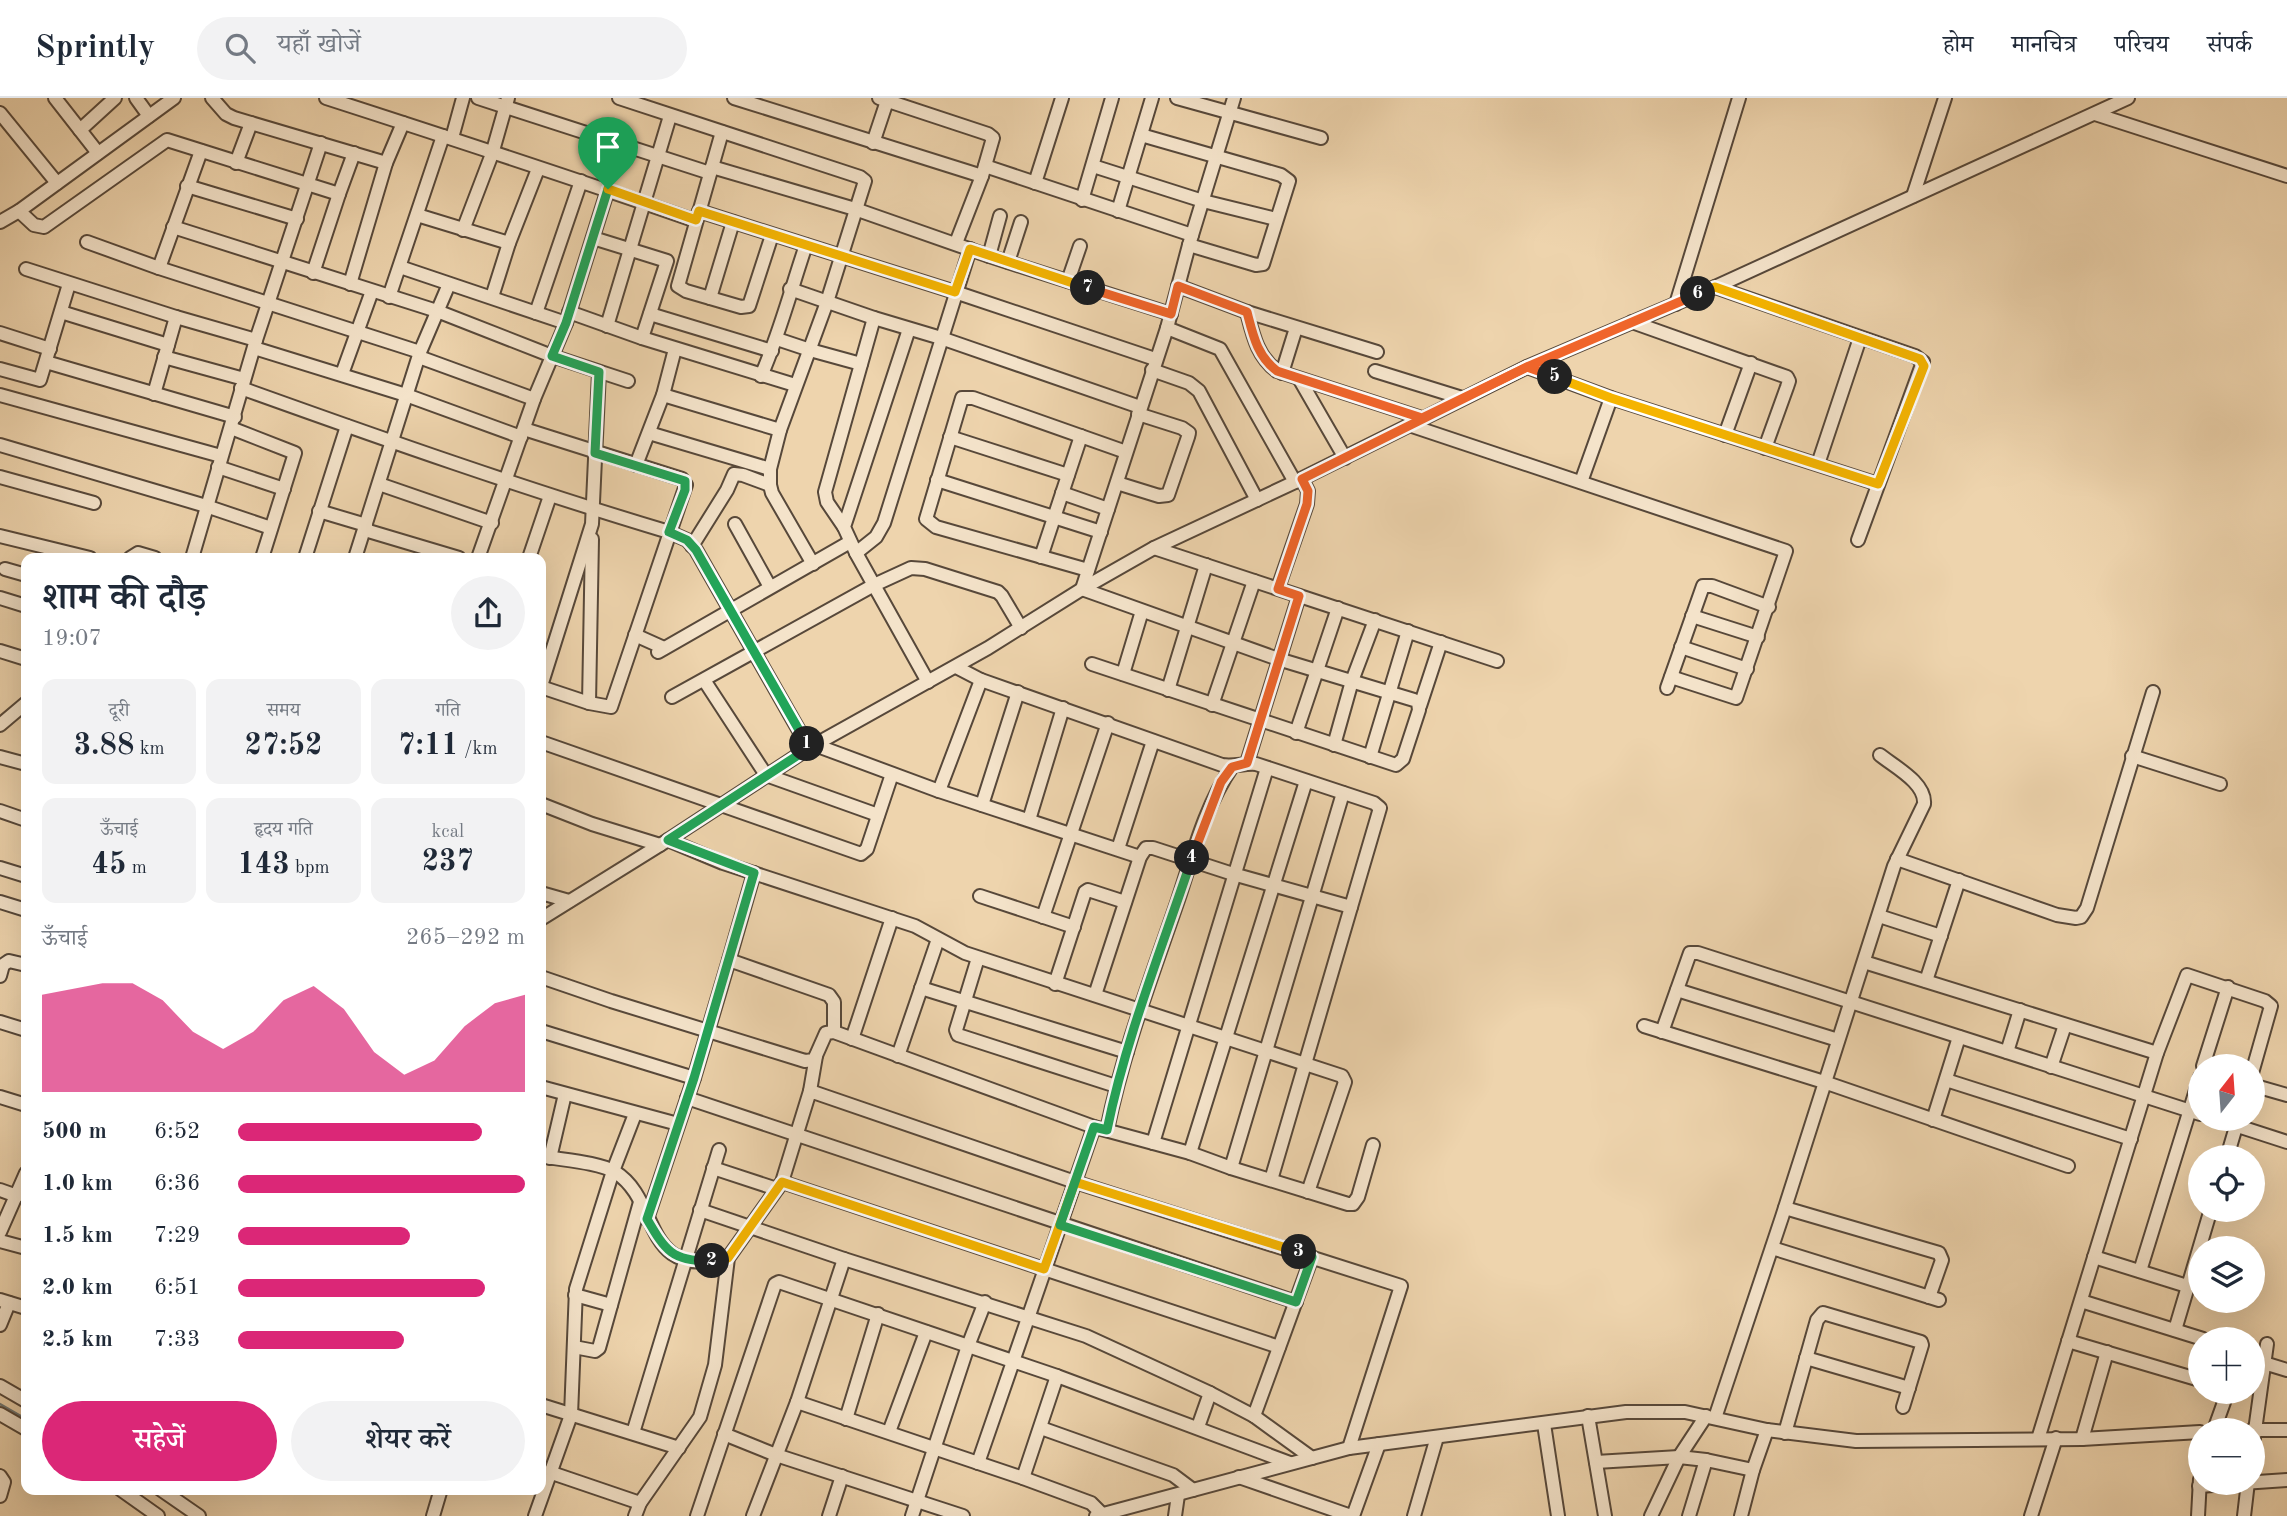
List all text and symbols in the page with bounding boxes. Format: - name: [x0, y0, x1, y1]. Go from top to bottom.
- search box: [197, 17, 687, 80]
- icon: search: [221, 29, 259, 67]
- text: Sprintly: [35, 32, 155, 65]
- text: यहाँ खोजें: [277, 32, 361, 58]
- text: होम: [1943, 34, 1973, 58]
- text: मानचित्र: [2011, 34, 2077, 58]
- text: परिचय: [2115, 34, 2169, 58]
- text: संपर्क: [2207, 34, 2252, 58]
- pin: [578, 117, 638, 189]
- icon: arrive: [589, 128, 627, 166]
- pin: 7: [1070, 270, 1106, 306]
- pin: 6: [1680, 276, 1716, 312]
- text: 7: [1082, 278, 1093, 297]
- text: 6: [1692, 284, 1703, 303]
- pin: 5: [1538, 360, 1572, 394]
- text: 5: [1549, 367, 1560, 386]
- button: share: [451, 576, 525, 650]
- text: शाम की दौड़: [42, 580, 206, 618]
- text: 19:07: [42, 627, 102, 650]
- text: दूरी: [109, 702, 129, 721]
- text: समय: [267, 702, 300, 721]
- text: गति: [435, 702, 460, 721]
- pin: 1: [790, 726, 824, 762]
- text: 3.88: [74, 731, 134, 761]
- text: 27:52: [244, 731, 322, 761]
- text: 7:11: [398, 731, 459, 761]
- text: 1: [801, 734, 812, 753]
- text: km: [134, 740, 165, 759]
- text: /km: [459, 740, 498, 759]
- text: ऊँचाई: [100, 821, 138, 840]
- text: हृदय गति: [254, 821, 313, 840]
- text: kcal: [431, 823, 464, 842]
- pin: 4: [1174, 840, 1210, 876]
- text: 237: [422, 847, 474, 877]
- text: 4: [1186, 848, 1197, 867]
- text: 45: [92, 850, 126, 880]
- text: 143: [237, 850, 290, 880]
- text: m: [126, 859, 147, 878]
- text: bpm: [290, 859, 330, 878]
- text: 265–292 m: [406, 926, 525, 949]
- text: ऊँचाई: [42, 927, 87, 950]
- north arrow: [2188, 1054, 2264, 1130]
- map controls: [2188, 1054, 2265, 1495]
- text: 500 m: [42, 1120, 107, 1143]
- text: 6:52: [154, 1120, 200, 1143]
- button: locate: [2188, 1145, 2265, 1222]
- text: 1.0 km: [42, 1172, 113, 1195]
- text: 6:36: [154, 1172, 200, 1195]
- text: 1.5 km: [42, 1224, 113, 1247]
- text: 7:29: [154, 1224, 200, 1247]
- pin: 3: [1282, 1234, 1316, 1270]
- button: layers: [2188, 1236, 2265, 1313]
- text: 3: [1293, 1242, 1304, 1261]
- pin: 2: [694, 1244, 730, 1278]
- text: 2: [706, 1251, 717, 1270]
- text: 2.0 km: [42, 1276, 113, 1299]
- text: 6:51: [154, 1276, 200, 1299]
- button: +: [2188, 1327, 2265, 1404]
- text: 2.5 km: [42, 1328, 113, 1351]
- text: 7:33: [154, 1328, 200, 1351]
- button: सहेजें: [42, 1401, 277, 1481]
- button: शेयर करें: [291, 1401, 525, 1481]
- button: −: [2188, 1418, 2265, 1495]

